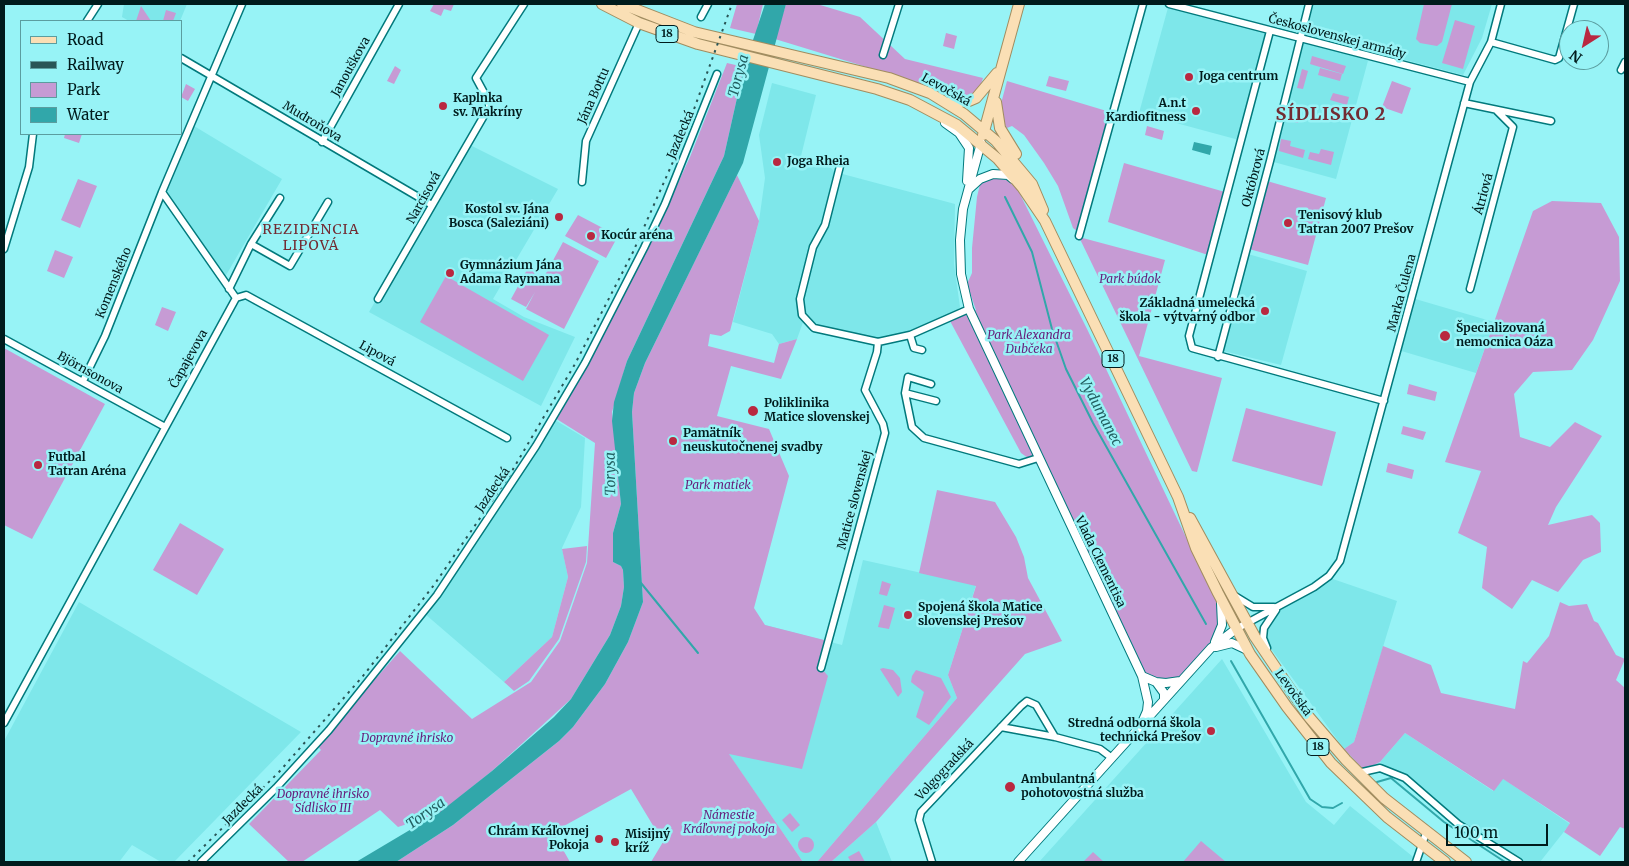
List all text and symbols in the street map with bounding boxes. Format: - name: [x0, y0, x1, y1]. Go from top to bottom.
- street label: Československej armády: [1267, 12, 1407, 62]
- legend: [20, 20, 182, 135]
- north arrow: [1559, 20, 1609, 70]
- road number: 18: [656, 26, 678, 42]
- text: Road: [67, 30, 103, 49]
- street label: Janouškova: [329, 35, 373, 99]
- text: N: [1566, 46, 1586, 67]
- water label: Torysa: [725, 53, 753, 99]
- text: Railway: [67, 55, 124, 74]
- street label: Jána Bottu: [575, 66, 613, 126]
- place label: Joga centrum: [1199, 70, 1278, 84]
- street label: Levočská: [919, 71, 973, 109]
- marker: Joga centrum: [1183, 71, 1195, 83]
- text: Park: [67, 80, 100, 99]
- place label: Kaplnka sv. Makríny: [453, 92, 522, 120]
- place label: A.n.t Kardiofitness: [1106, 97, 1186, 125]
- street label: Mudroňova: [280, 99, 344, 145]
- marker: Kaplnka sv. Makríny: [437, 100, 449, 112]
- district label: SÍDLISKO 2: [1274, 104, 1388, 126]
- text: Water: [67, 105, 109, 124]
- marker: A.n.t Kardiofitness: [1190, 105, 1202, 117]
- street label: Jazdecká: [664, 109, 698, 161]
- street label: Októbrová: [1239, 147, 1269, 209]
- place label: Joga Rheia: [787, 155, 849, 169]
- marker: Joga Rheia: [771, 156, 783, 168]
- street label: Narcisová: [404, 170, 444, 226]
- street label: Átriová: [1472, 172, 1496, 216]
- place label: Kostol sv. Jána Bosca (Saleziáni): [449, 203, 549, 231]
- place label: Tenisový klub Tatran 2007 Prešov: [1298, 209, 1414, 237]
- marker: Kostol sv. Jána Bosca (Saleziáni): [553, 211, 565, 223]
- marker: Tenisový klub Tatran 2007 Prešov: [1282, 217, 1294, 229]
- district label: REZIDENCIA LIPOVÁ: [261, 222, 361, 254]
- place label: Kocúr aréna: [601, 229, 673, 243]
- marker: Kocúr aréna: [585, 230, 597, 242]
- street label: Komenského: [93, 245, 135, 321]
- street label: Marka Čulena: [1385, 253, 1419, 333]
- place label: Gymnázium Jána Adama Raymana: [460, 259, 562, 287]
- marker: Gymnázium Jána Adama Raymana: [444, 267, 456, 279]
- park label: Park búdok: [1099, 273, 1161, 287]
- place label: Základná umelecká škola - výtvarný odbor: [1119, 297, 1255, 325]
- marker: Základná umelecká škola - výtvarný odbor: [1259, 305, 1271, 317]
- place label: Špecializovaná nemocnica Oáza: [1456, 322, 1553, 350]
- street label: Čapajevova: [167, 327, 211, 391]
- park label: Park Alexandra Dubčeka: [987, 329, 1071, 357]
- marker: Špecializovaná nemocnica Oáza: [1438, 329, 1452, 343]
- street label: Lipová: [357, 338, 397, 370]
- street label: Björnsonova: [55, 349, 125, 397]
- road number: 18: [1102, 350, 1124, 368]
- water label: Vydumanec: [1075, 375, 1125, 449]
- place label: Poliklinika Matice slovenskej: [764, 397, 870, 425]
- marker: Poliklinika Matice slovenskej: [746, 404, 760, 418]
- place label: Pamätník neuskutočnenej svadby: [683, 427, 823, 455]
- marker: Pamätník neuskutočnenej svadby: [667, 435, 679, 447]
- street label: Matice slovenskej: [835, 449, 875, 551]
- place label: Futbal Tatran Aréna: [48, 451, 126, 479]
- water label: Torysa: [602, 452, 620, 496]
- marker: Futbal Tatran Aréna: [32, 459, 44, 471]
- street label: Jazdecká: [473, 465, 513, 515]
- park label: Park matiek: [685, 479, 751, 493]
- street label: Vlada Clementisa: [1072, 514, 1128, 610]
- place label: Spojená škola Matice slovenskej Prešov: [918, 601, 1042, 629]
- marker: Spojená škola Matice slovenskej Prešov: [902, 609, 914, 621]
- street label: Levočská: [1271, 667, 1315, 719]
- place label: Stredná odborná škola technická Prešov: [1068, 717, 1201, 745]
- marker: Stredná odborná škola technická Prešov: [1205, 725, 1217, 737]
- park label: Dopravné ihrisko: [361, 732, 453, 746]
- street label: Volgogradská: [913, 736, 977, 804]
- road number: 18: [1307, 739, 1329, 756]
- place label: Ambulantná pohotovostná služba: [1021, 773, 1144, 801]
- marker: Ambulantná pohotovostná služba: [1003, 780, 1017, 794]
- street label: Jazdecká: [220, 782, 266, 828]
- park label: Dopravné ihrisko Sídlisko III: [277, 788, 369, 816]
- water label: Torysa: [403, 795, 449, 833]
- park label: Námestie Kráľovnej pokoja: [683, 809, 775, 837]
- scale bar: [1449, 814, 1552, 846]
- text: 100 m: [1454, 823, 1498, 842]
- place label: Chrám Kráľovnej Pokoja: [488, 825, 589, 853]
- place label: Misijný kríž: [625, 828, 670, 856]
- marker: Chrám Kráľovnej Pokoja: [593, 833, 605, 845]
- marker: Misijný kríž: [609, 836, 621, 848]

